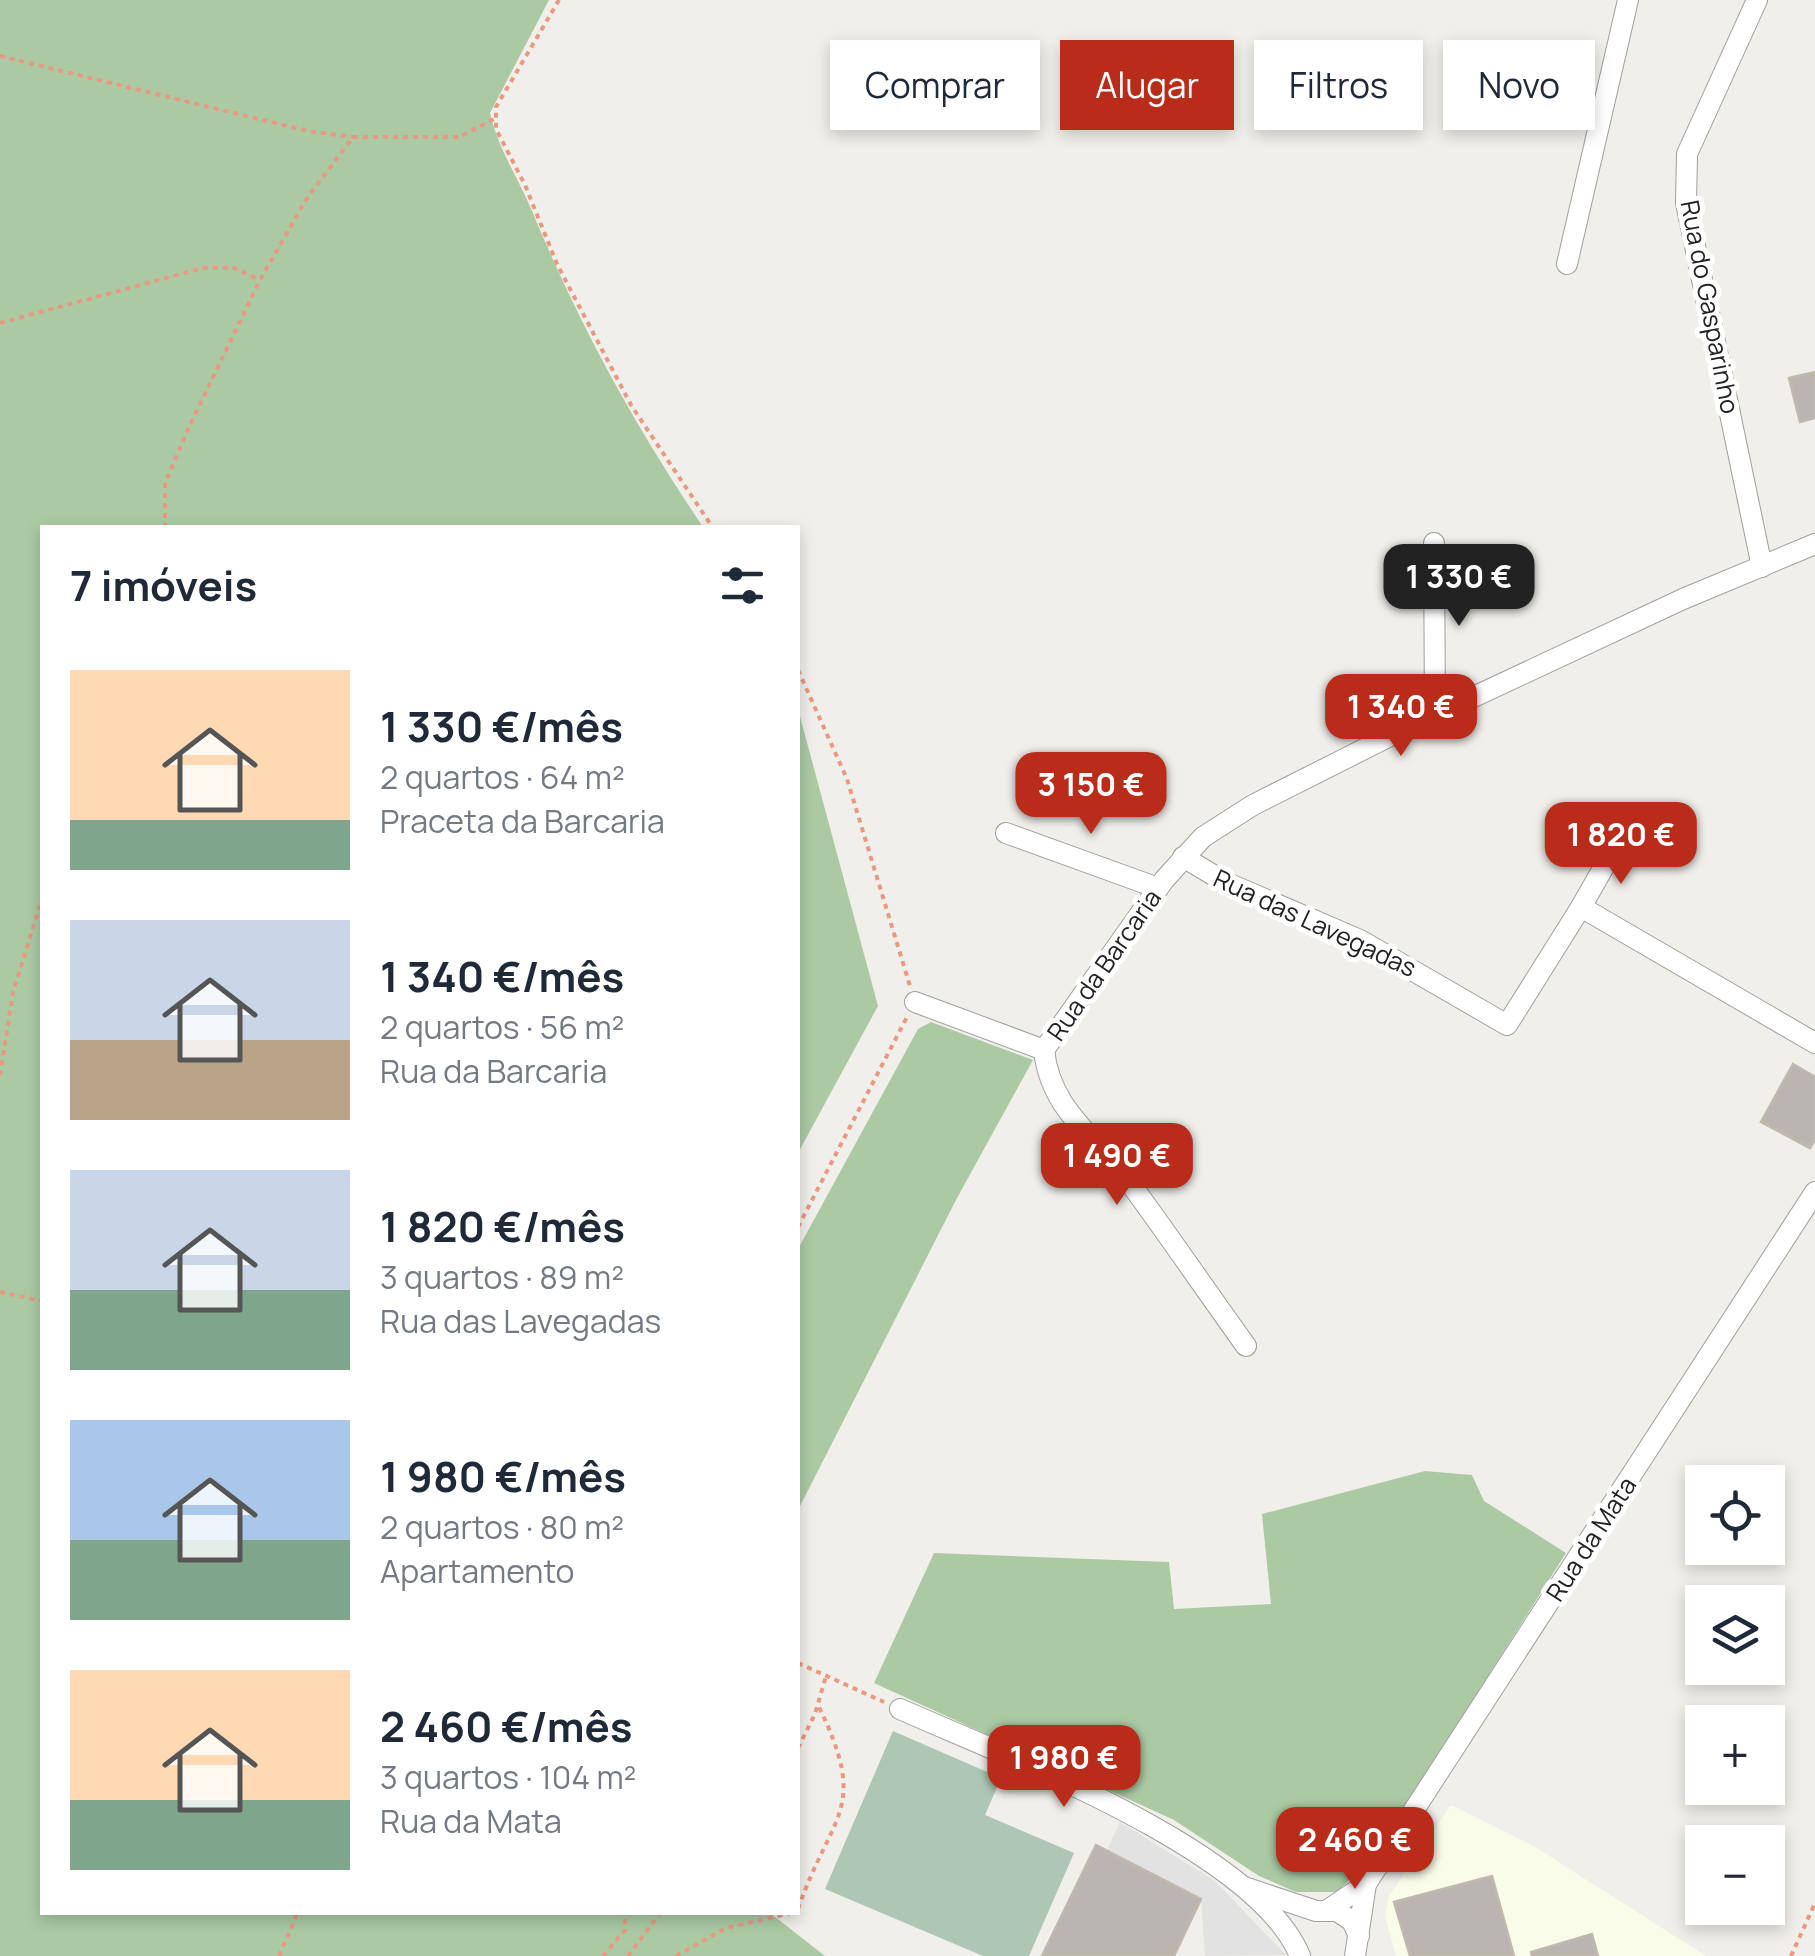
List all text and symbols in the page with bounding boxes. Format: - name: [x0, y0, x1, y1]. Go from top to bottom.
- chip: Comprar: [830, 40, 1040, 130]
- chip: Alugar: [1060, 40, 1234, 130]
- chip: Filtros: [1254, 40, 1423, 130]
- chip: Novo: [1443, 40, 1595, 130]
- street label: Rua do Gasparinho: [1673, 197, 1748, 417]
- pin: 1 330 €: [1367, 544, 1551, 629]
- text: 1 330 €: [1406, 554, 1512, 598]
- text: 7 imóveis: [70, 556, 257, 614]
- icon: filters: [715, 558, 770, 613]
- pin: 1 340 €: [1309, 674, 1493, 759]
- text: 1 340 €: [1347, 684, 1455, 728]
- text: 1 330 €/mês: [380, 697, 623, 755]
- icon: home: [150, 710, 270, 830]
- pin: 3 150 €: [999, 752, 1183, 837]
- text: 2 quartos · 64 m²: [380, 755, 625, 799]
- text: 3 150 €: [1037, 762, 1145, 806]
- text: Praceta da Barcaria: [380, 799, 665, 843]
- pin: 1 820 €: [1529, 802, 1713, 887]
- text: 1 820 €: [1567, 812, 1675, 856]
- street label: Rua das Lavegadas: [1208, 860, 1422, 985]
- street label: Rua da Barcaria: [1038, 882, 1169, 1047]
- text: 1 340 €/mês: [380, 947, 624, 1005]
- icon: home: [150, 960, 270, 1080]
- text: 2 quartos · 56 m²: [380, 1005, 624, 1049]
- text: Rua da Barcaria: [380, 1049, 607, 1093]
- pin: 1 490 €: [1025, 1123, 1209, 1208]
- text: 1 490 €: [1063, 1133, 1171, 1177]
- text: 1 820 €/mês: [380, 1197, 625, 1255]
- icon: home: [150, 1210, 270, 1330]
- text: 3 quartos · 89 m²: [380, 1255, 624, 1299]
- text: Rua das Lavegadas: [380, 1299, 661, 1343]
- text: 1 980 €/mês: [380, 1447, 626, 1505]
- icon: home: [150, 1460, 270, 1580]
- map controls: [1685, 1465, 1785, 1925]
- button: locate: [1685, 1465, 1785, 1565]
- street label: Rua da Mata: [1537, 1470, 1644, 1608]
- text: 2 quartos · 80 m²: [380, 1505, 624, 1549]
- text: Apartamento: [380, 1549, 575, 1593]
- button: layers: [1685, 1585, 1785, 1685]
- text: 2 460 €/mês: [380, 1697, 632, 1755]
- button: +: [1685, 1705, 1785, 1805]
- icon: home: [150, 1710, 270, 1830]
- pin: 1 980 €: [972, 1725, 1156, 1810]
- text: 1 980 €: [1009, 1735, 1119, 1779]
- text: 3 quartos · 104 m²: [380, 1755, 636, 1799]
- text: Rua da Mata: [380, 1799, 562, 1843]
- pin: 2 460 €: [1263, 1807, 1447, 1892]
- text: 2 460 €: [1298, 1817, 1412, 1861]
- button: −: [1685, 1825, 1785, 1925]

